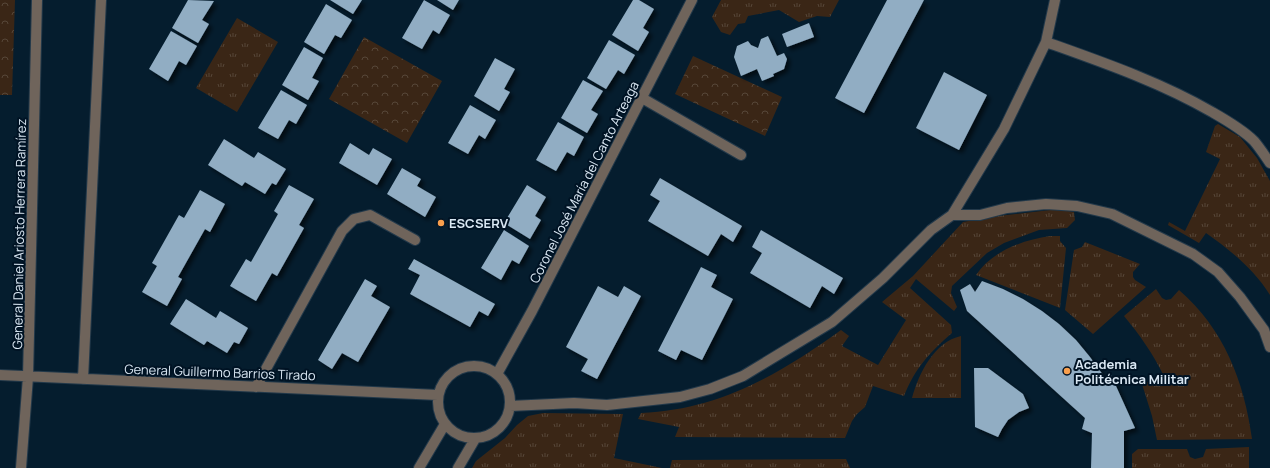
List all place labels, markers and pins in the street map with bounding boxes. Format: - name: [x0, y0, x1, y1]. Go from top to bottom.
- place label: ESCSERV: [449, 214, 509, 232]
- marker: ESCSERV: [436, 218, 446, 228]
- place label: Academia Politécnica Militar: [1075, 355, 1189, 388]
- marker: Academia Politécnica Militar: [1062, 366, 1072, 376]

